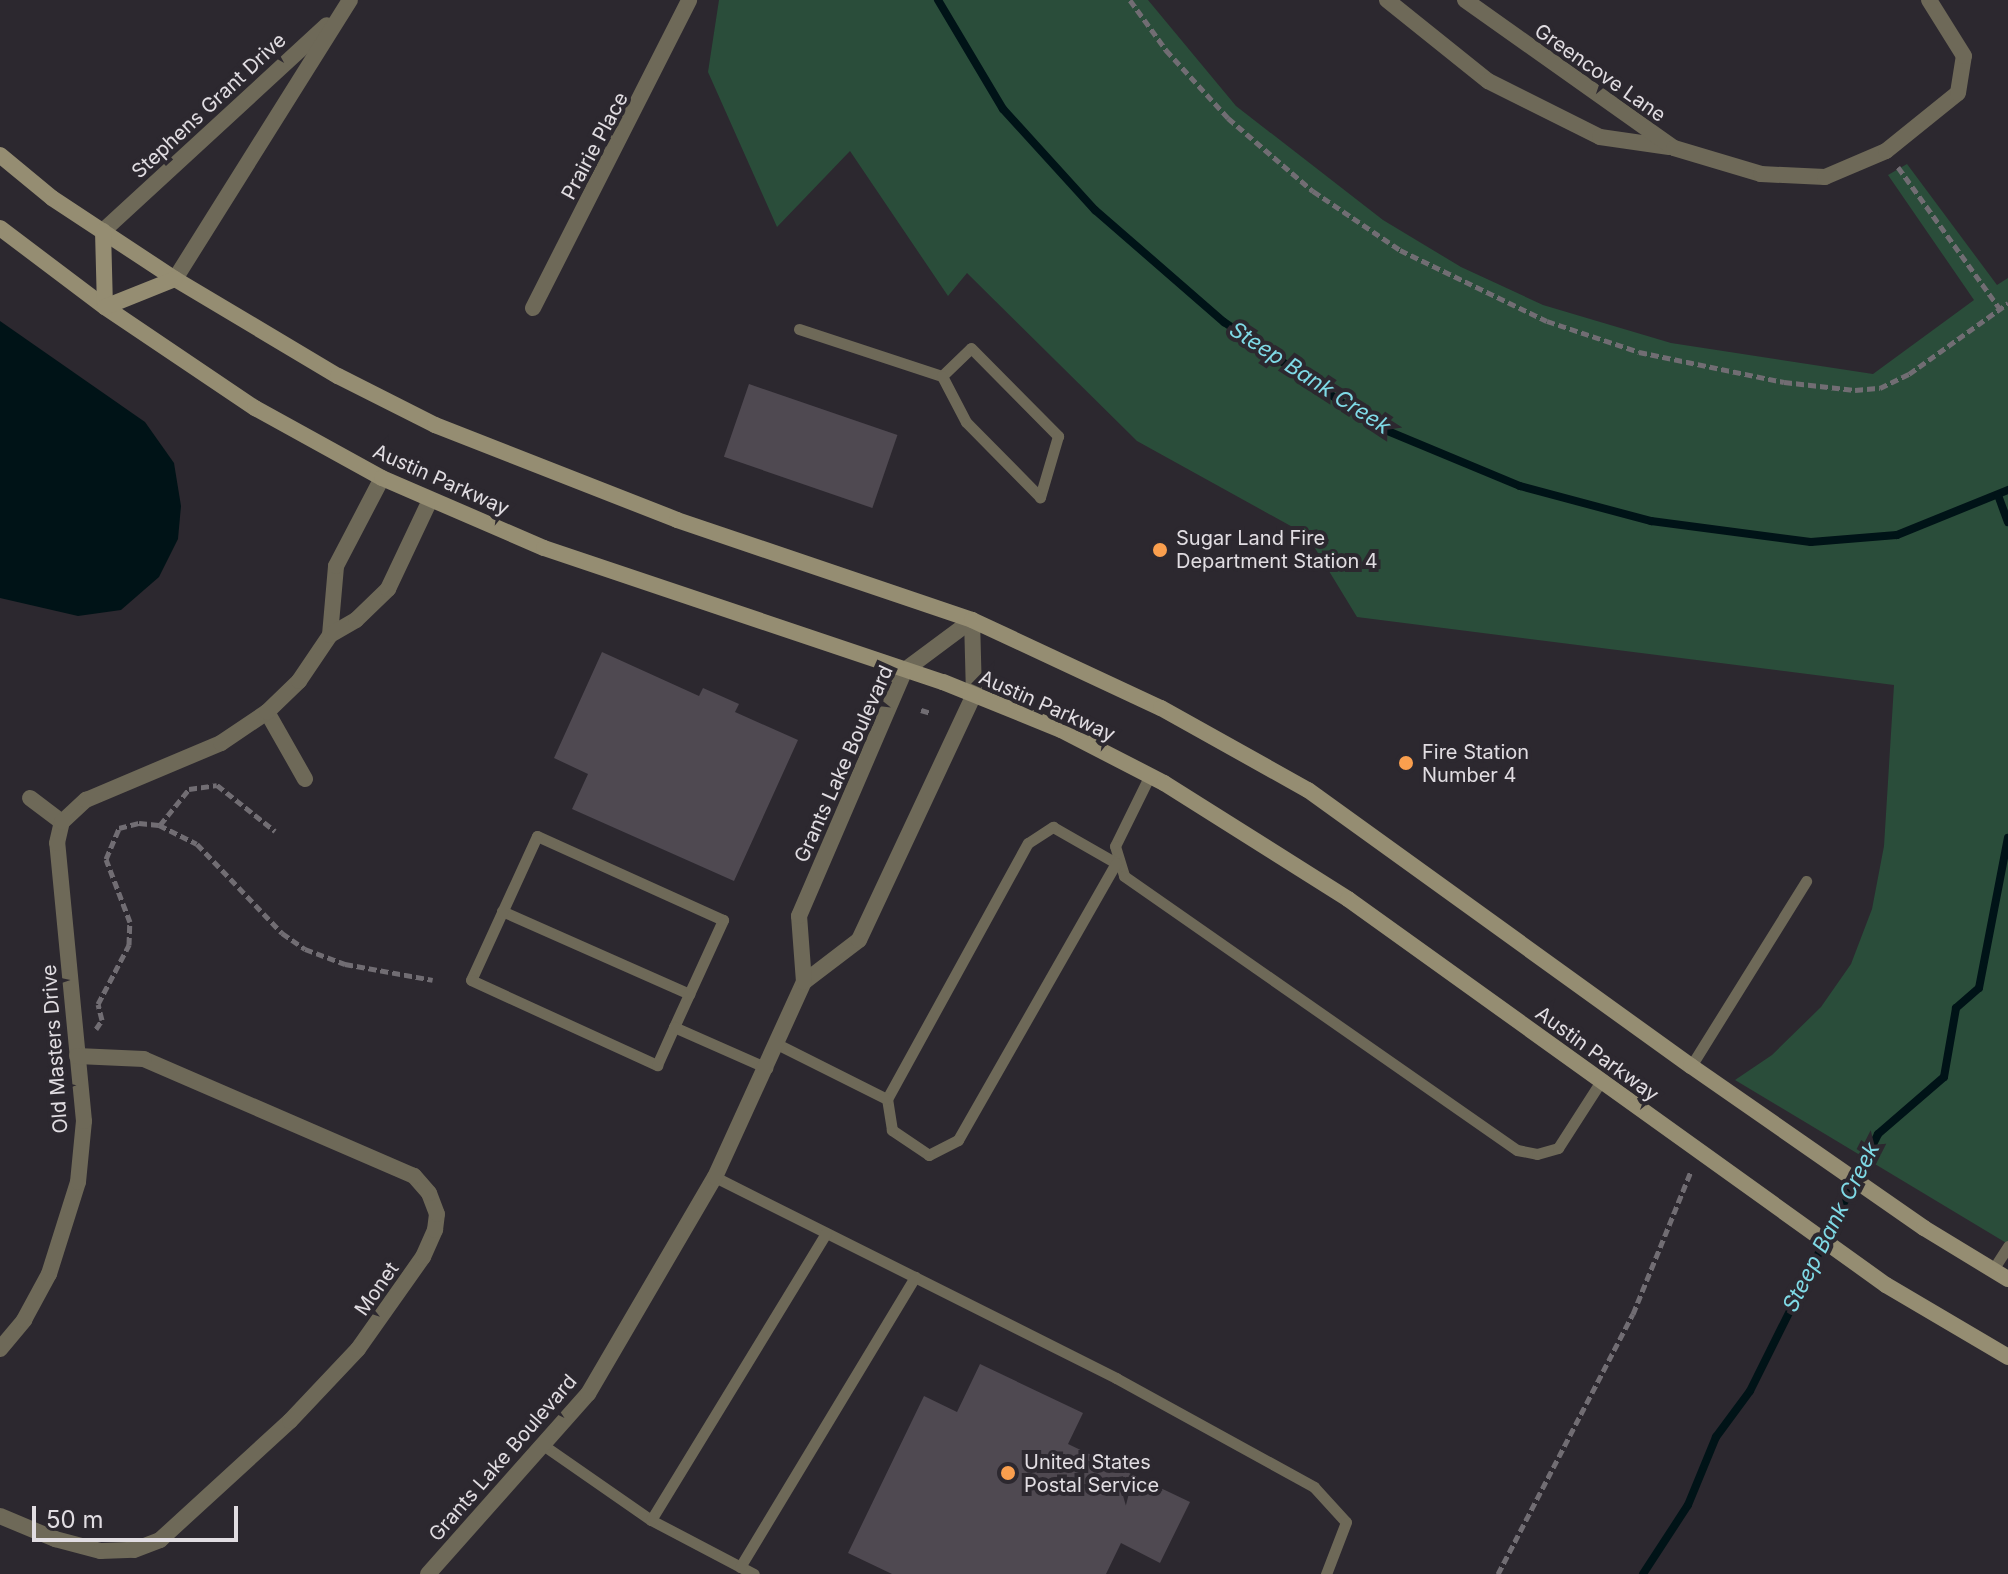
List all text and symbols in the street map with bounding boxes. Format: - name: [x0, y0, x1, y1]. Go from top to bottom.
- street label: Greencove Lane: [1530, 19, 1670, 127]
- street label: Stephens Grant Drive: [127, 28, 291, 184]
- street label: Prairie Place: [557, 88, 633, 204]
- water label: Steep Bank Creek: [1225, 316, 1395, 440]
- street label: Austin Parkway: [369, 439, 513, 521]
- place label: Sugar Land Fire Department Station 4: [1176, 526, 1378, 573]
- marker: Sugar Land Fire Department Station 4: [1151, 541, 1169, 559]
- street label: Grants Lake Boulevard: [790, 662, 898, 866]
- street label: Austin Parkway: [975, 665, 1119, 747]
- place label: Fire Station Number 4: [1422, 740, 1529, 787]
- marker: Fire Station Number 4: [1397, 754, 1415, 772]
- street label: Old Masters Drive: [37, 964, 73, 1134]
- street label: Austin Parkway: [1531, 1001, 1663, 1107]
- water label: Steep Bank Creek: [1777, 1138, 1885, 1316]
- street label: Monet: [350, 1258, 404, 1320]
- street label: Grants Lake Boulevard: [424, 1370, 582, 1546]
- place label: United States Postal Service: [1024, 1450, 1159, 1497]
- marker: United States Postal Service: [999, 1464, 1017, 1482]
- scale bar: [36, 1490, 242, 1540]
- text: 50 m: [46, 1505, 104, 1534]

